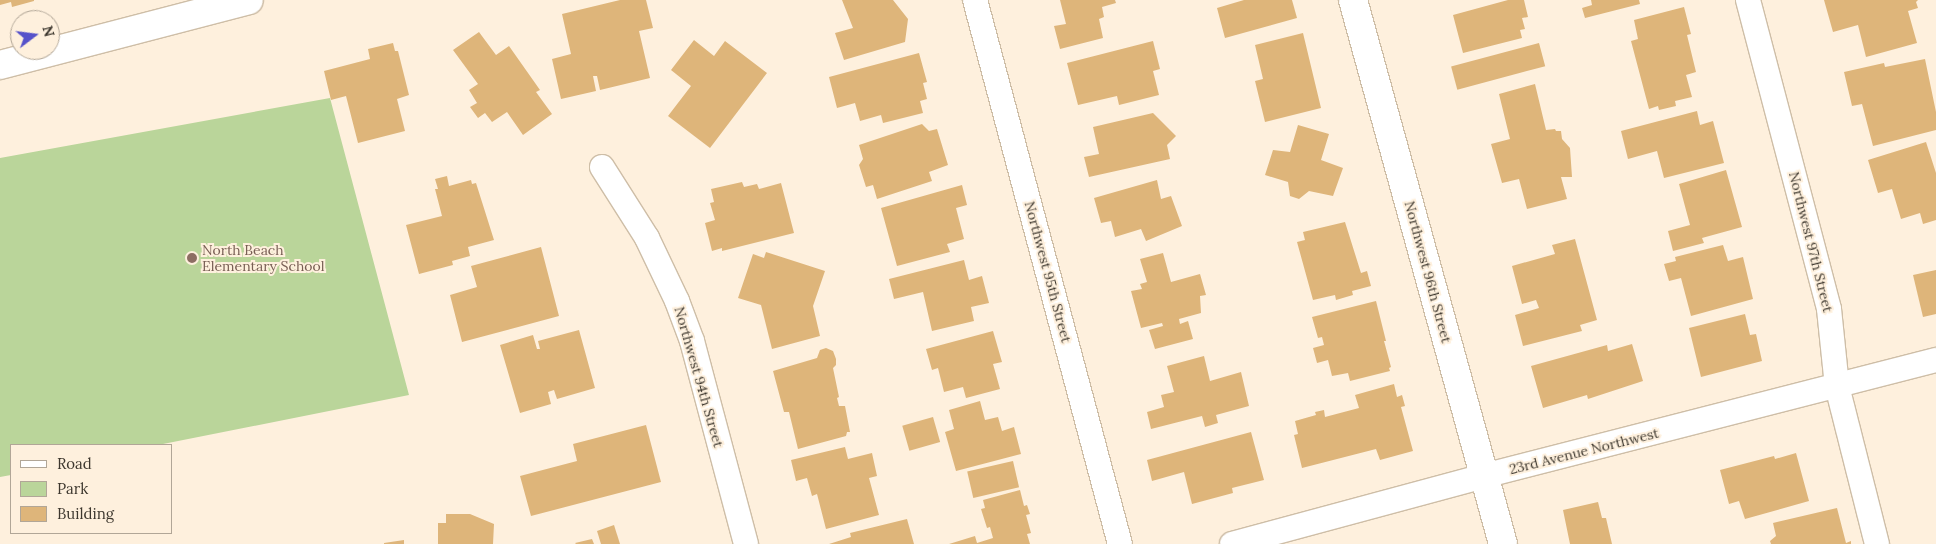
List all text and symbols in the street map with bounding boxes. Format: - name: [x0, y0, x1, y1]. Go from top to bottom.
- north arrow: [10, 10, 60, 60]
- text: N: [38, 24, 59, 39]
- street label: Northwest 97th Street: [1785, 170, 1837, 314]
- street label: Northwest 95th Street: [1021, 199, 1075, 345]
- street label: Northwest 96th Street: [1401, 199, 1455, 345]
- place label: North Beach Elementary School: [202, 242, 325, 274]
- marker: North Beach Elementary School: [186, 252, 198, 264]
- street label: Northwest 94th Street: [671, 305, 727, 449]
- street label: 23rd Avenue Northwest: [1508, 424, 1660, 478]
- legend: [10, 444, 172, 534]
- text: Road: [57, 454, 92, 473]
- text: Park: [57, 479, 88, 498]
- text: Building: [57, 504, 114, 523]

